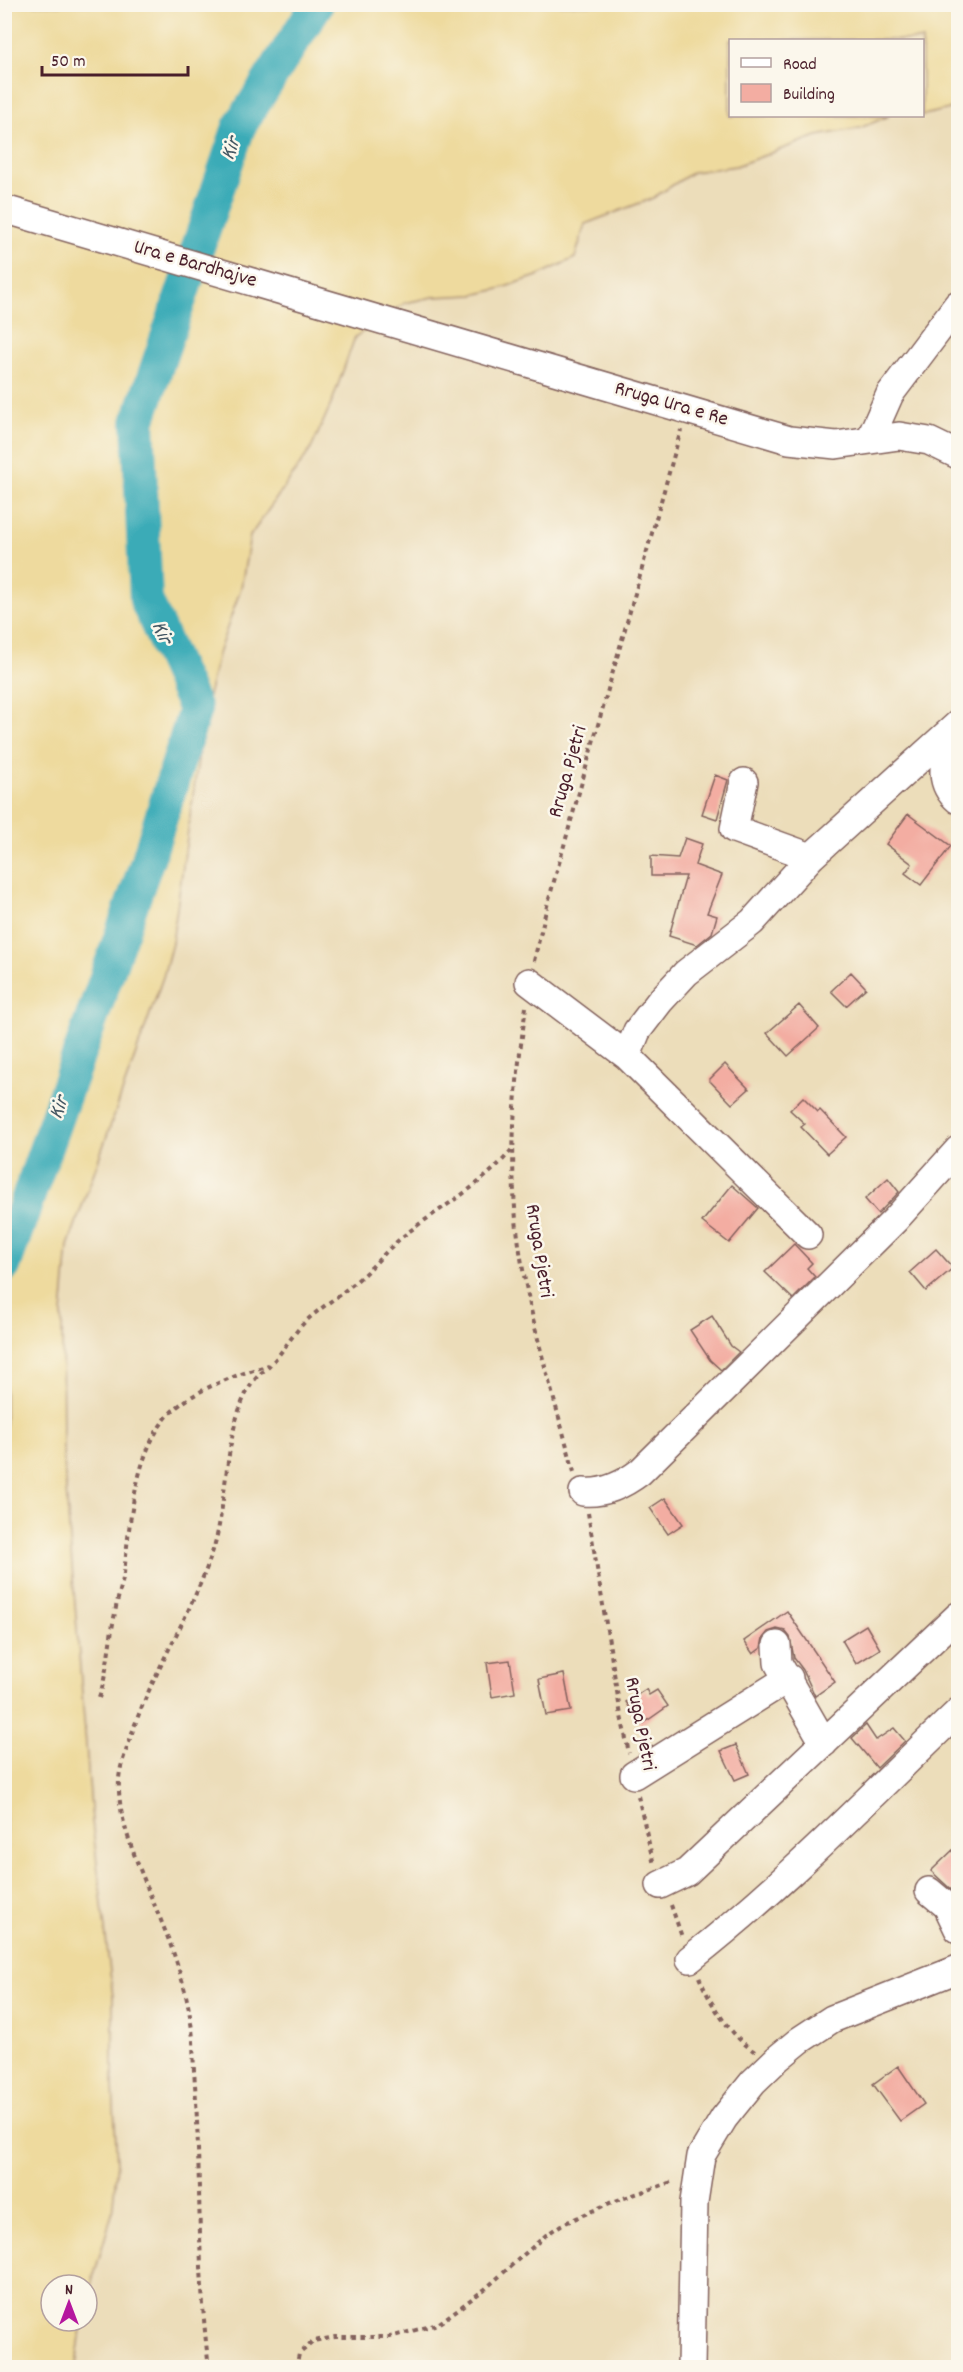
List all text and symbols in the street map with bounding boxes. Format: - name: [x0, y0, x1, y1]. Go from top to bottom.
- scale bar: [42, 39, 188, 77]
- legend: [729, 39, 924, 117]
- text: 50 m: [51, 50, 86, 75]
- text: Road: [783, 53, 817, 78]
- text: Building: [783, 83, 835, 108]
- water label: Kir: [214, 131, 251, 165]
- street label: Ura e Bardhajve: [130, 233, 260, 297]
- street label: Rruga Ura e Re: [611, 374, 731, 436]
- water label: Kir: [142, 616, 181, 652]
- street label: Rruga Pjetri: [542, 722, 596, 822]
- water label: Kir: [42, 1090, 79, 1124]
- street label: Rruga Pjetri: [516, 1202, 560, 1300]
- street label: Rruga Pjetri: [615, 1675, 663, 1773]
- north arrow: [39, 2273, 99, 2333]
- text: N: [65, 2279, 73, 2302]

